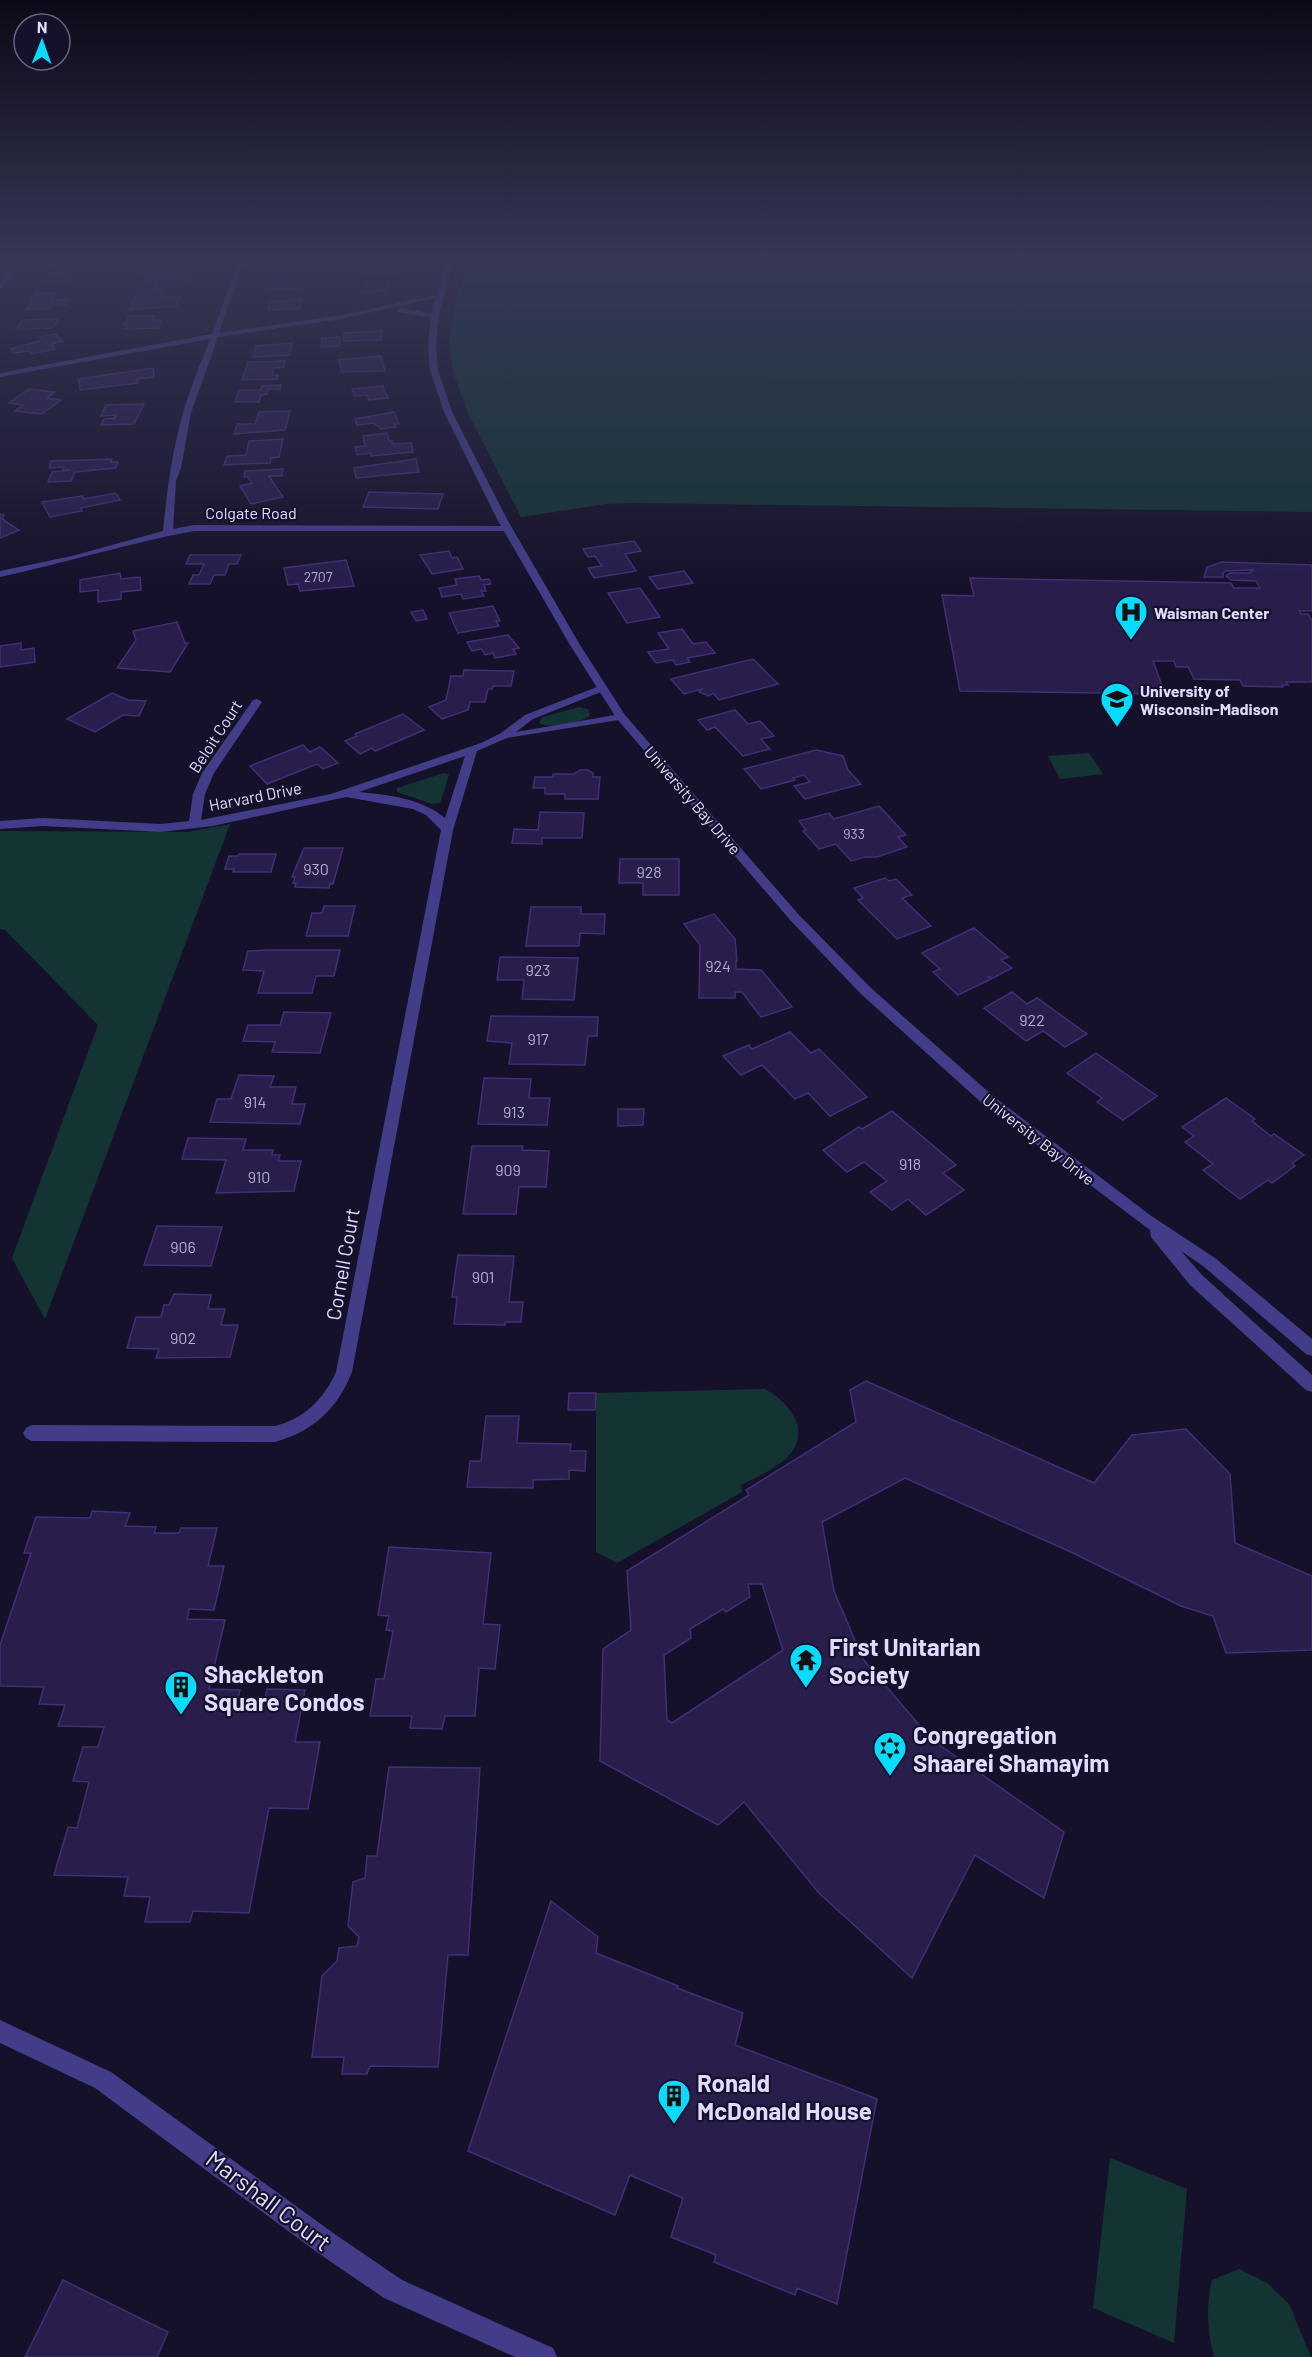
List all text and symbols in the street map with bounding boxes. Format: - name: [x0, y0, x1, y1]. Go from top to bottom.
- north arrow: [12, 12, 72, 72]
- text: N: [37, 17, 48, 36]
- street label: Colgate Road: [205, 503, 297, 522]
- house number: 2707: [304, 568, 333, 585]
- hospital icon: Waisman Center: [1113, 594, 1149, 641]
- place label: Waisman Center: [1154, 603, 1269, 622]
- school or university icon: University of Wisconsin-Madison: [1099, 681, 1135, 728]
- place label: University of Wisconsin-Madison: [1140, 681, 1278, 718]
- street label: Beloit Court: [184, 696, 246, 776]
- street label: University Bay Drive: [641, 742, 745, 858]
- street label: Harvard Drive: [207, 778, 303, 814]
- house number: 933: [843, 825, 865, 842]
- house number: 930: [303, 859, 329, 878]
- house number: 928: [636, 862, 662, 881]
- house number: 924: [705, 956, 731, 975]
- house number: 923: [525, 960, 551, 979]
- house number: 922: [1019, 1010, 1045, 1029]
- house number: 917: [527, 1029, 549, 1048]
- street label: University Bay Drive: [979, 1089, 1099, 1189]
- house number: 914: [244, 1092, 266, 1111]
- house number: 913: [503, 1102, 525, 1121]
- house number: 918: [899, 1154, 921, 1173]
- house number: 909: [495, 1160, 521, 1179]
- house number: 910: [248, 1167, 270, 1186]
- street label: Cornell Court: [320, 1206, 364, 1322]
- house number: 906: [170, 1237, 196, 1256]
- house number: 901: [472, 1267, 494, 1286]
- house number: 902: [170, 1328, 196, 1347]
- place label: First Unitarian Society: [829, 1632, 981, 1689]
- temple icon: First Unitarian Society: [788, 1642, 824, 1689]
- place label: Shackleton Square Condos: [204, 1659, 364, 1716]
- building icon: Shackleton Square Condos: [163, 1669, 199, 1716]
- place label: Congregation Shaarei Shamayim: [913, 1720, 1109, 1777]
- synagogue icon: Congregation Shaarei Shamayim: [872, 1730, 908, 1777]
- place label: Ronald McDonald House: [697, 2068, 872, 2125]
- building icon: Ronald McDonald House: [656, 2078, 692, 2125]
- street label: Marshall Court: [201, 2144, 337, 2256]

